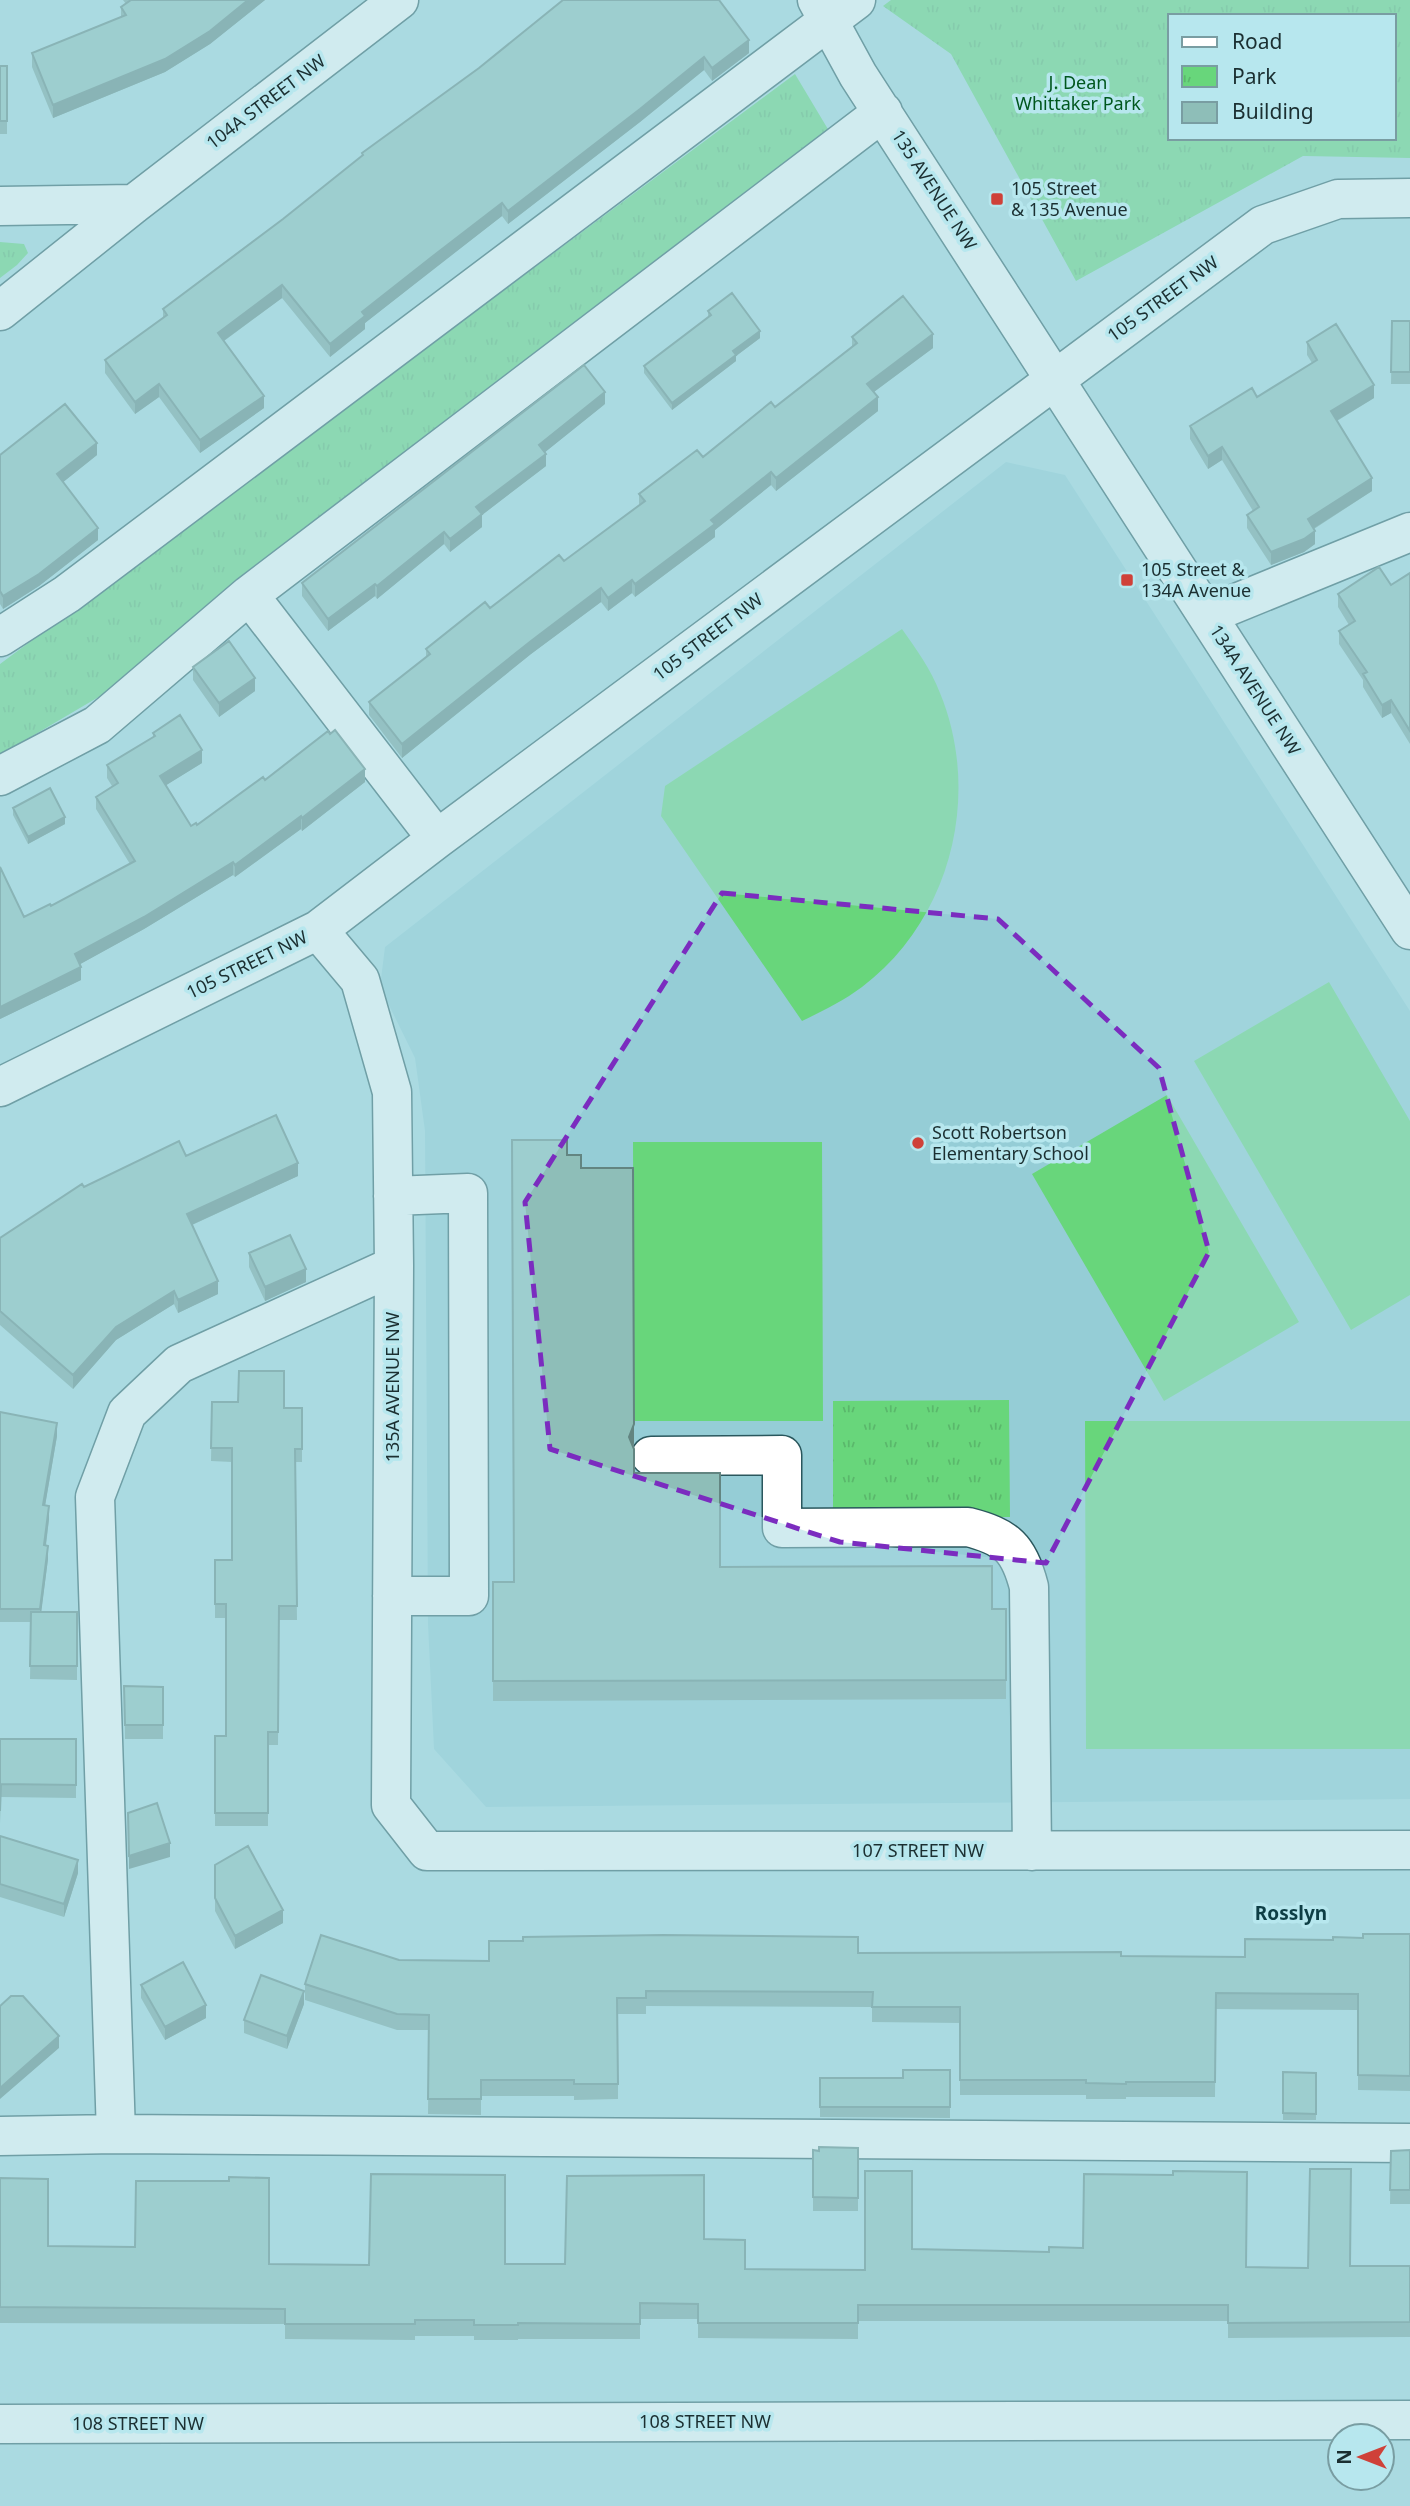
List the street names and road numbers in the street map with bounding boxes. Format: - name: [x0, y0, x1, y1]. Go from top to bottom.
- street label: 104A STREET NW: [201, 48, 330, 154]
- street label: 135 AVENUE NW: [887, 125, 983, 255]
- street label: 105 STREET NW: [1102, 250, 1223, 347]
- street label: 105 STREET NW: [648, 587, 767, 685]
- street label: 134A AVENUE NW: [1205, 620, 1307, 759]
- street label: 105 STREET NW: [182, 924, 311, 1004]
- street label: 135A AVENUE NW: [380, 1311, 404, 1462]
- street label: 107 STREET NW: [852, 1838, 984, 1862]
- street label: 108 STREET NW: [639, 2409, 771, 2433]
- street label: 108 STREET NW: [72, 2411, 204, 2435]

